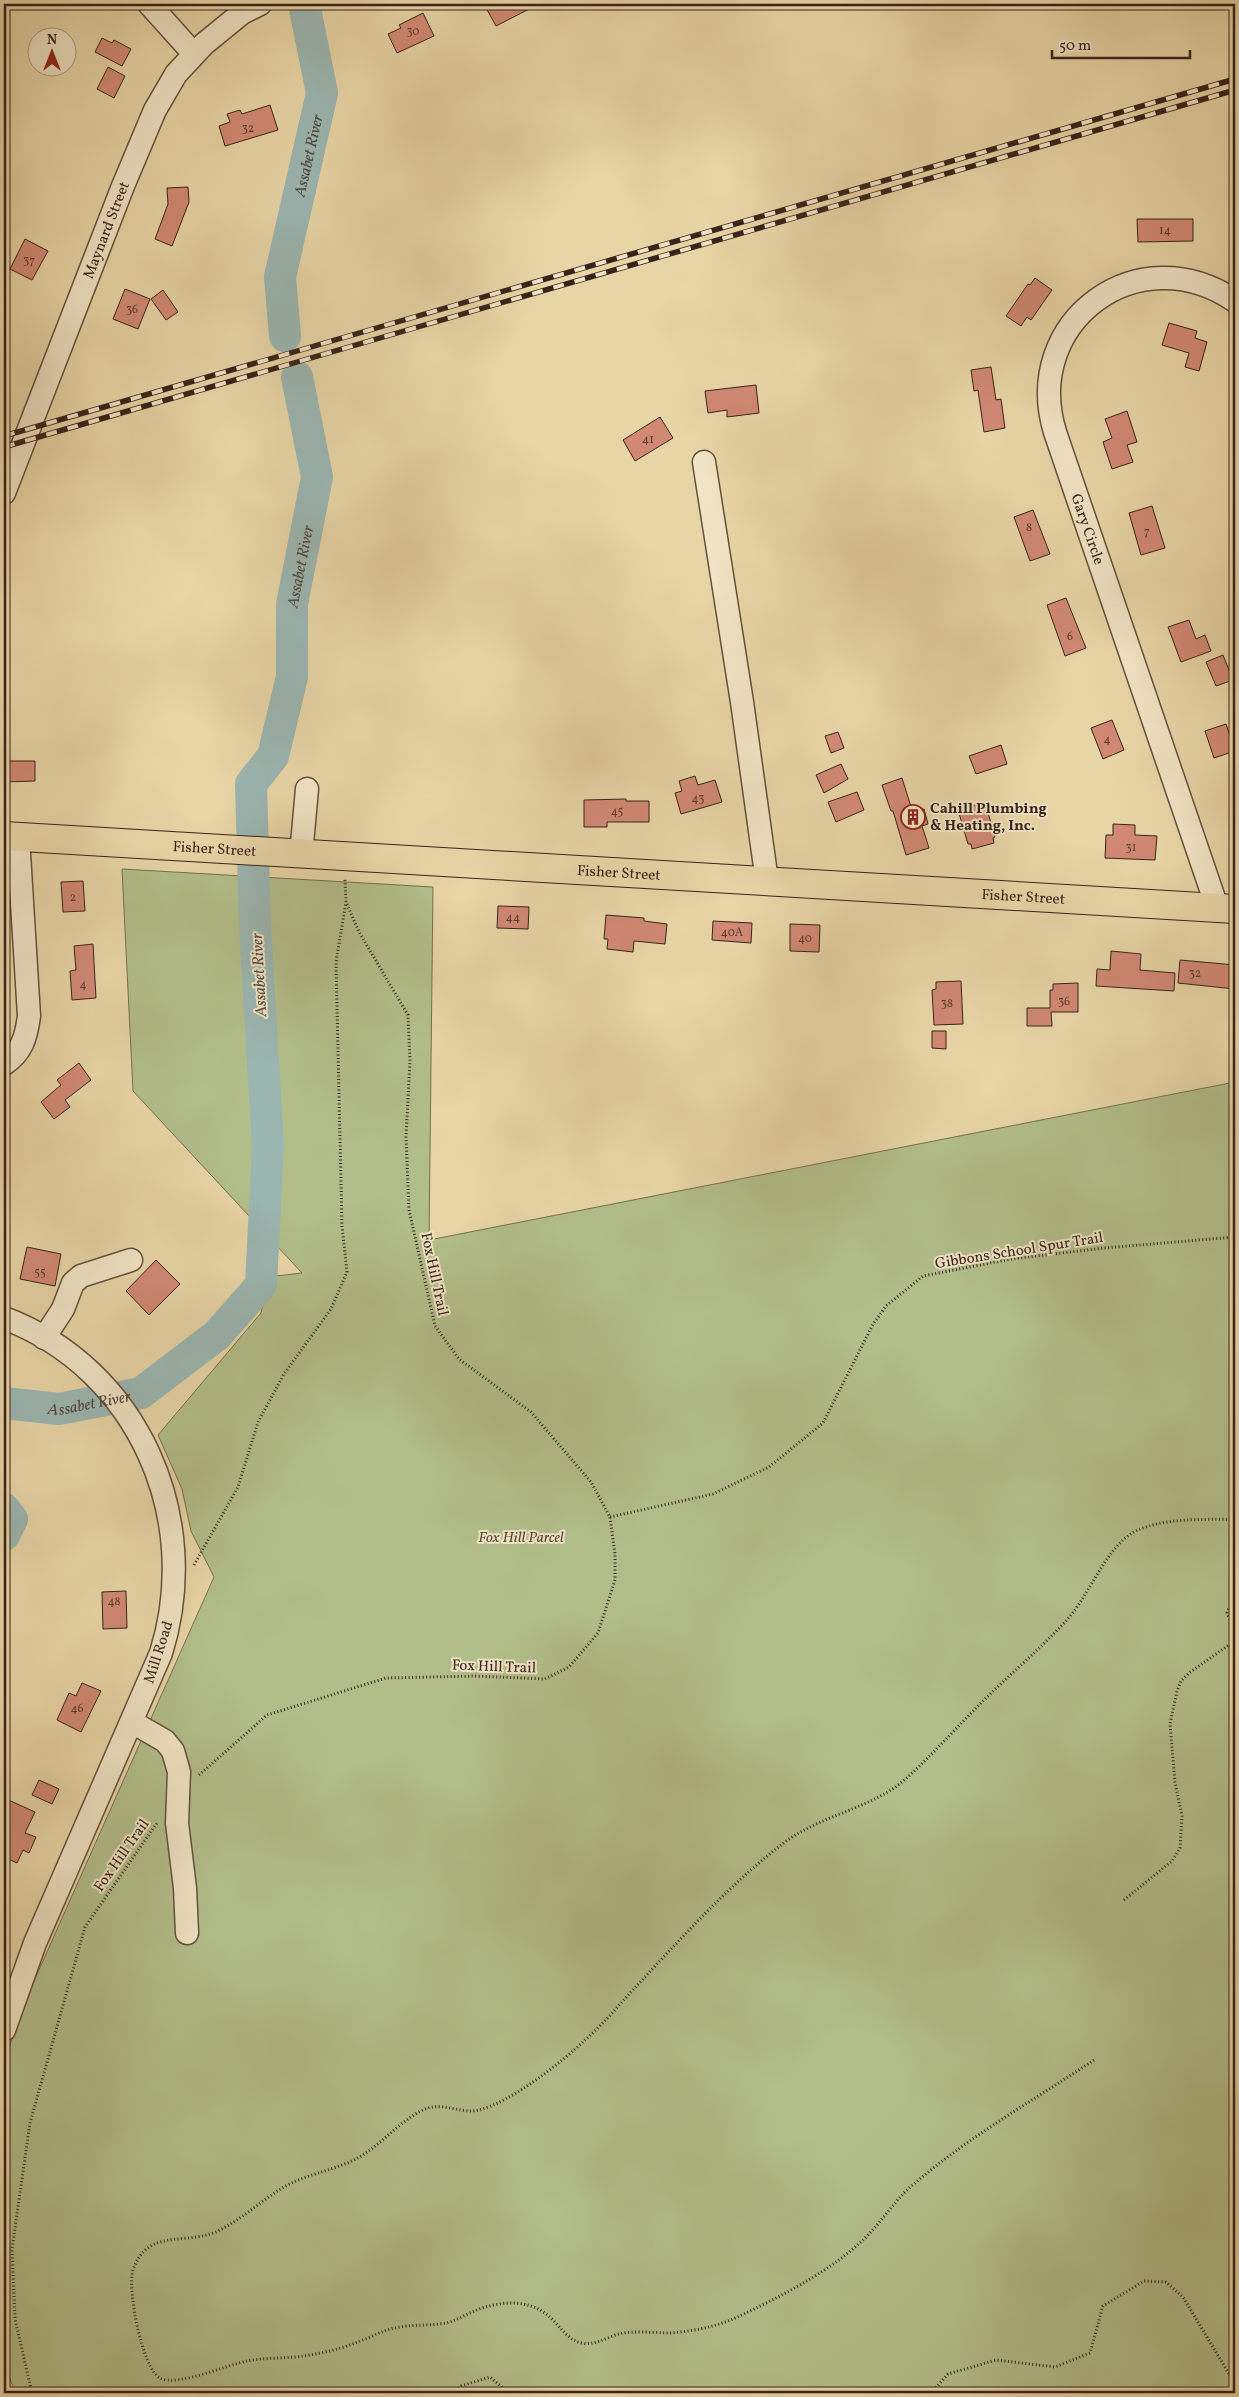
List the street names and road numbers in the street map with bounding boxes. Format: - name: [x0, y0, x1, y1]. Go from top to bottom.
- street label: Maynard Street: [79, 179, 136, 282]
- street label: Gary Circle: [1065, 491, 1109, 568]
- street label: Fisher Street: [172, 837, 257, 863]
- street label: Fisher Street: [576, 861, 661, 887]
- street label: Fisher Street: [981, 885, 1065, 911]
- street label: Gibbons School Spur Trail: [934, 1228, 1105, 1275]
- street label: Fox Hill Trail: [414, 1231, 453, 1318]
- street label: Mill Road: [140, 1619, 179, 1686]
- street label: Fox Hill Trail: [451, 1656, 536, 1679]
- street label: Fox Hill Trail: [89, 1815, 155, 1896]

